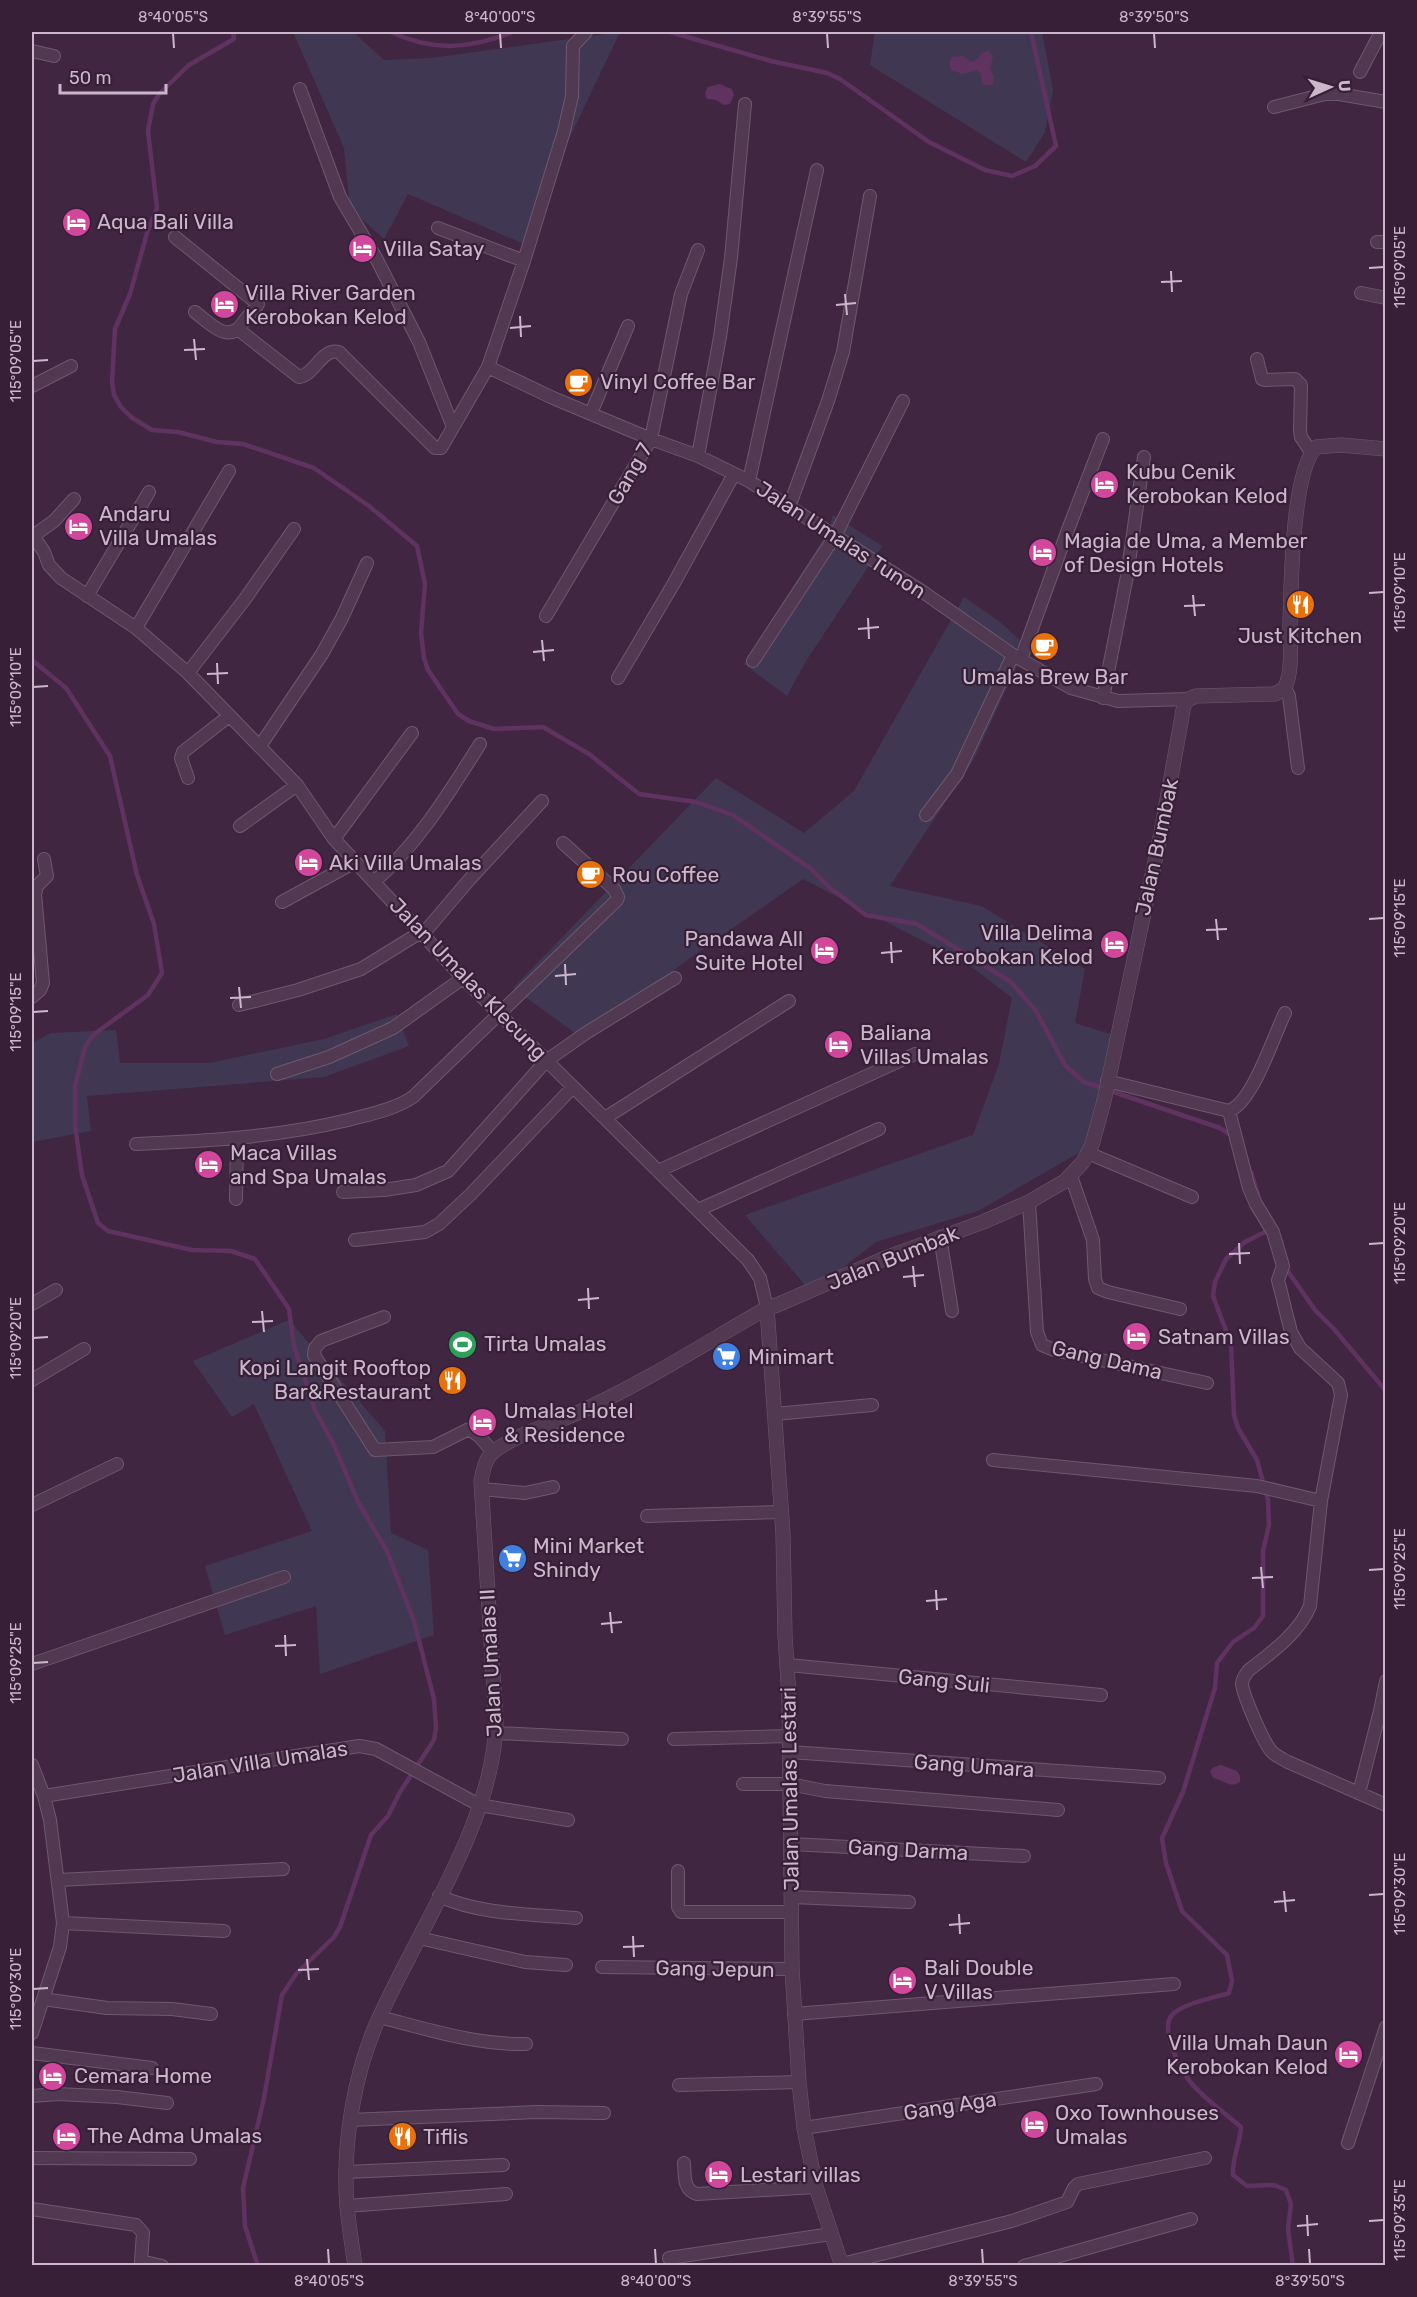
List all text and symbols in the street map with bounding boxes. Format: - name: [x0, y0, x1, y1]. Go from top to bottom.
- text: 8°40'05"S: [138, 8, 208, 26]
- text: 8°40'00"S: [465, 8, 535, 26]
- text: 8°39'55"S: [792, 8, 862, 26]
- text: 8°39'50"S: [1119, 8, 1189, 26]
- scale bar: [60, 57, 166, 95]
- north arrow: [1300, 57, 1360, 117]
- text: 50 m: [69, 67, 112, 89]
- text: U: [1335, 80, 1354, 92]
- hotel icon: Aqua Bali Villa: [60, 206, 92, 238]
- place label: Aqua Bali Villa: [97, 209, 234, 234]
- text: 115°09'05"E: [1391, 226, 1409, 308]
- hotel icon: Villa Satay: [346, 233, 378, 265]
- place label: Villa Satay: [383, 236, 485, 261]
- place label: Villa River Garden Kerobokan Kelod: [245, 280, 416, 329]
- hotel icon: Villa River Garden Kerobokan Kelod: [208, 289, 240, 321]
- text: 115°09'05"E: [7, 320, 25, 402]
- cafe icon: Vinyl Coffee Bar: [563, 366, 595, 398]
- place label: Vinyl Coffee Bar: [600, 369, 755, 394]
- street label: Gang 7: [602, 438, 657, 509]
- place label: Kubu Cenik Kerobokan Kelod: [1126, 459, 1288, 508]
- hotel icon: Kubu Cenik Kerobokan Kelod: [1089, 468, 1121, 500]
- street label: Jalan Umalas Tunon: [752, 475, 931, 604]
- place label: Andaru Villa Umalas: [99, 501, 217, 550]
- hotel icon: Andaru Villa Umalas: [62, 510, 94, 542]
- place label: Magia de Uma, a Member of Design Hotels: [1064, 528, 1307, 577]
- hotel icon: Magia de Uma, a Member of Design Hotels: [1027, 537, 1059, 569]
- text: 115°09'10"E: [1391, 552, 1409, 632]
- restaurant icon: Just Kitchen: [1284, 589, 1316, 621]
- place label: Just Kitchen: [1238, 623, 1362, 648]
- cafe icon: Umalas Brew Bar: [1029, 630, 1061, 662]
- text: 115°09'10"E: [7, 647, 25, 727]
- place label: Umalas Brew Bar: [962, 664, 1128, 689]
- street label: Jalan Bumbak: [1130, 776, 1183, 918]
- hotel icon: Aki Villa Umalas: [292, 847, 324, 879]
- place label: Aki Villa Umalas: [329, 850, 482, 875]
- cafe icon: Rou Coffee: [575, 859, 607, 891]
- place label: Rou Coffee: [612, 862, 719, 887]
- text: 115°09'15"E: [1391, 878, 1409, 958]
- street label: Jalan Umalas Klecung: [384, 892, 552, 1065]
- place label: Villa Delima Kerobokan Kelod: [931, 920, 1093, 969]
- place label: Pandawa All Suite Hotel: [684, 926, 803, 975]
- hotel icon: Villa Delima Kerobokan Kelod: [1098, 929, 1130, 961]
- hotel icon: Pandawa All Suite Hotel: [808, 935, 840, 967]
- text: 115°09'15"E: [7, 972, 25, 1052]
- place label: Baliana Villas Umalas: [860, 1020, 989, 1069]
- hotel icon: Baliana Villas Umalas: [823, 1029, 855, 1061]
- place label: Maca Villas and Spa Umalas: [230, 1140, 387, 1189]
- hotel icon: Maca Villas and Spa Umalas: [193, 1149, 225, 1181]
- text: 115°09'20"E: [1391, 1202, 1409, 1284]
- street label: Jalan Bumbak: [823, 1220, 962, 1295]
- text: 115°09'20"E: [7, 1297, 25, 1379]
- hotel icon: Satnam Villas: [1121, 1321, 1153, 1353]
- place label: Satnam Villas: [1158, 1324, 1290, 1349]
- sports icon: Tirta Umalas: [447, 1328, 479, 1360]
- place label: Tirta Umalas: [484, 1331, 607, 1356]
- street label: Gang Dama: [1049, 1335, 1165, 1384]
- supermarket icon: Minimart: [711, 1341, 743, 1373]
- place label: Minimart: [748, 1344, 834, 1369]
- place label: Kopi Langit Rooftop Bar&Restaurant: [239, 1355, 431, 1404]
- restaurant icon: Kopi Langit Rooftop Bar&Restaurant: [436, 1364, 468, 1396]
- place label: Umalas Hotel & Residence: [504, 1398, 634, 1447]
- hotel icon: Umalas Hotel & Residence: [467, 1407, 499, 1439]
- text: 115°09'25"E: [1391, 1528, 1409, 1610]
- place label: Mini Market Shindy: [533, 1533, 644, 1582]
- supermarket icon: Mini Market Shindy: [496, 1542, 528, 1574]
- street label: Jalan Umalas II: [474, 1588, 507, 1738]
- text: 115°09'25"E: [7, 1622, 25, 1704]
- street label: Gang Suli: [897, 1663, 991, 1698]
- street label: Jalan Umalas Lestari: [775, 1687, 804, 1891]
- street label: Jalan Villa Umalas: [171, 1735, 349, 1788]
- street label: Gang Umara: [913, 1749, 1035, 1782]
- street label: Gang Darma: [847, 1834, 969, 1865]
- text: 115°09'30"E: [1391, 1853, 1409, 1935]
- text: 115°09'30"E: [7, 1948, 25, 2030]
- street label: Gang Jepun: [655, 1955, 775, 1982]
- place label: Bali Double V Villas: [924, 1955, 1033, 2004]
- hotel icon: Bali Double V Villas: [887, 1964, 919, 1996]
- place label: Villa Umah Daun Kerobokan Kelod: [1166, 2030, 1328, 2079]
- hotel icon: Villa Umah Daun Kerobokan Kelod: [1333, 2039, 1365, 2071]
- hotel icon: Cemara Home: [37, 2060, 69, 2092]
- place label: Cemara Home: [74, 2063, 212, 2088]
- street label: Gang Aga: [902, 2086, 998, 2125]
- place label: Oxo Townhouses Umalas: [1055, 2100, 1219, 2149]
- hotel icon: Oxo Townhouses Umalas: [1018, 2109, 1050, 2141]
- hotel icon: The Adma Umalas: [50, 2120, 82, 2152]
- restaurant icon: Tiflis: [386, 2121, 418, 2153]
- place label: The Adma Umalas: [87, 2123, 262, 2148]
- place label: Tiflis: [423, 2124, 469, 2149]
- hotel icon: Lestari villas: [703, 2159, 735, 2191]
- place label: Lestari villas: [740, 2162, 861, 2187]
- text: 115°09'35"E: [1391, 2179, 1409, 2261]
- text: 8°40'05"S: [294, 2272, 364, 2290]
- text: 8°40'00"S: [621, 2272, 691, 2290]
- text: 8°39'55"S: [948, 2272, 1018, 2290]
- text: 8°39'50"S: [1275, 2272, 1345, 2290]

